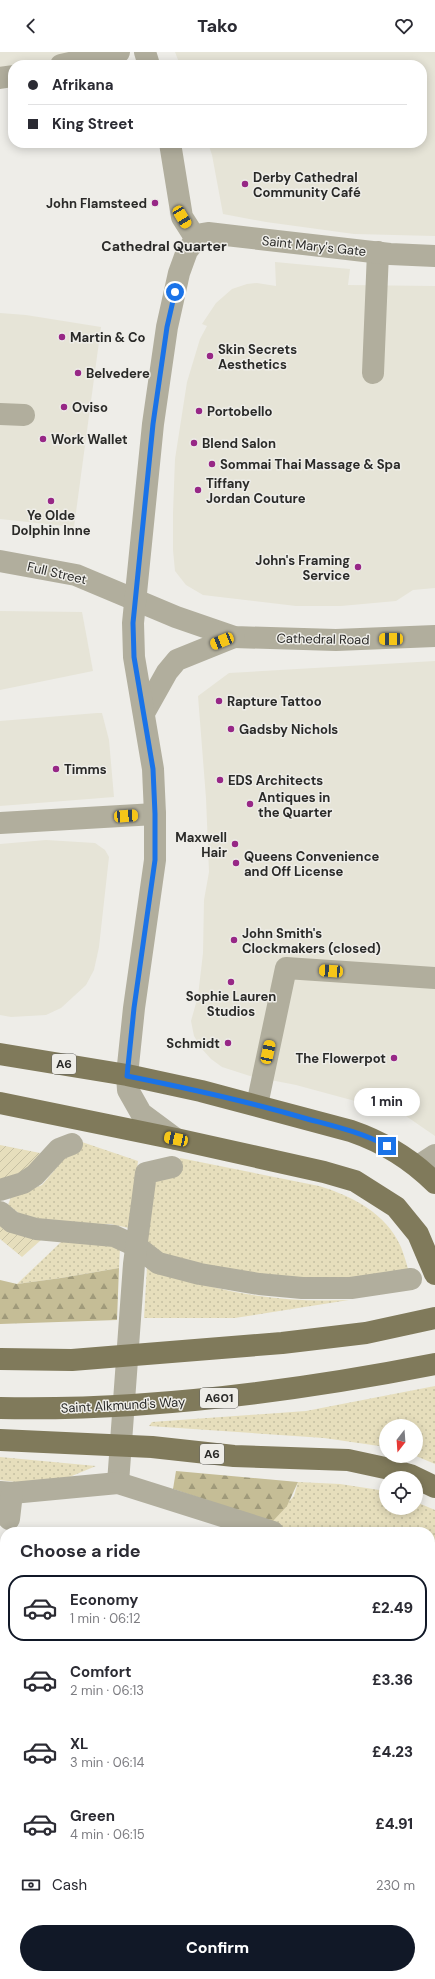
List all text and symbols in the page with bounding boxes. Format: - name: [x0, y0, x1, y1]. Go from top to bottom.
- text: Tako: [197, 14, 238, 38]
- icon: back: [20, 15, 42, 37]
- icon: heart: [393, 15, 415, 37]
- text: Afrikana: [52, 75, 114, 95]
- text: King Street: [52, 114, 134, 134]
- place label: Derby Cathedral Community Café: [253, 169, 361, 201]
- marker: Derby Cathedral Community Café: [240, 179, 250, 189]
- place label: John Flamsteed: [46, 195, 147, 212]
- marker: John Flamsteed: [150, 198, 160, 208]
- car: [171, 204, 193, 230]
- street label: Saint Mary's Gate: [261, 232, 367, 260]
- district label: Cathedral Quarter: [101, 237, 227, 255]
- route start: [166, 283, 184, 301]
- place label: Martin & Co: [70, 329, 146, 346]
- marker: Martin & Co: [57, 332, 67, 342]
- place label: Skin Secrets Aesthetics: [218, 341, 297, 373]
- marker: Skin Secrets Aesthetics: [205, 351, 215, 361]
- place label: Belvedere: [86, 365, 150, 382]
- marker: Belvedere: [73, 368, 83, 378]
- place label: Oviso: [72, 399, 108, 416]
- marker: Oviso: [59, 402, 69, 412]
- place label: Portobello: [207, 403, 273, 420]
- marker: Portobello: [194, 406, 204, 416]
- place label: Work Wallet: [51, 431, 128, 448]
- marker: Work Wallet: [38, 434, 48, 444]
- place label: Blend Salon: [202, 435, 276, 452]
- marker: Blend Salon: [189, 438, 199, 448]
- place label: Sommai Thai Massage & Spa: [220, 456, 401, 473]
- marker: Sommai Thai Massage & Spa: [207, 459, 217, 469]
- place label: Tiffany Jordan Couture: [206, 475, 306, 507]
- marker: Tiffany Jordan Couture: [193, 485, 203, 495]
- marker: Ye Olde Dolphin Inne: [46, 496, 56, 506]
- place label: Ye Olde Dolphin Inne: [11, 507, 91, 539]
- place label: John's Framing Service: [255, 552, 350, 584]
- street label: Full Street: [26, 558, 88, 588]
- marker: John's Framing Service: [353, 562, 363, 572]
- street label: Cathedral Road: [276, 630, 370, 648]
- car: [209, 631, 235, 651]
- car: [379, 633, 403, 645]
- place label: Rapture Tattoo: [227, 693, 322, 710]
- marker: Rapture Tattoo: [214, 696, 224, 706]
- place label: Gadsby Nichols: [239, 721, 338, 738]
- marker: Gadsby Nichols: [226, 724, 236, 734]
- place label: Timms: [64, 761, 107, 778]
- marker: Timms: [51, 764, 61, 774]
- place label: EDS Architects: [228, 772, 323, 789]
- marker: EDS Architects: [215, 775, 225, 785]
- place label: Antiques in the Quarter: [258, 789, 333, 821]
- marker: Antiques in the Quarter: [245, 799, 255, 809]
- car: [114, 809, 138, 823]
- place label: Maxwell Hair: [175, 829, 228, 861]
- marker: Maxwell Hair: [230, 839, 240, 849]
- place label: Queens Convenience and Off License: [244, 848, 380, 880]
- marker: Queens Convenience and Off License: [231, 858, 241, 868]
- place label: John Smith's Clockmakers (closed): [242, 925, 381, 957]
- marker: John Smith's Clockmakers (closed): [229, 935, 239, 945]
- car: [319, 964, 343, 978]
- marker: Sophie Lauren Studios: [226, 977, 236, 987]
- place label: Sophie Lauren Studios: [186, 988, 276, 1020]
- place label: Schmidt: [166, 1035, 220, 1052]
- marker: Schmidt: [223, 1038, 233, 1048]
- car: [260, 1039, 276, 1065]
- place label: The Flowerpot: [296, 1050, 386, 1067]
- marker: The Flowerpot: [389, 1053, 399, 1063]
- road number: A6: [52, 1054, 76, 1074]
- callout: 1 min: [354, 1088, 420, 1116]
- text: 1 min: [371, 1093, 403, 1110]
- car: [163, 1131, 189, 1147]
- route end: [378, 1137, 396, 1155]
- road number: A601: [200, 1388, 238, 1408]
- street label: Saint Alkmund's Way: [60, 1393, 186, 1417]
- north arrow: [379, 1419, 423, 1463]
- map controls: [379, 1419, 423, 1515]
- road number: A6: [200, 1444, 224, 1464]
- button: locate: [379, 1471, 423, 1515]
- text: Choose a ride: [20, 1539, 141, 1563]
- icon: car: [22, 1590, 58, 1626]
- text: Economy: [70, 1590, 138, 1610]
- text: £2.49: [372, 1598, 413, 1618]
- text: 1 min · 06:12: [70, 1610, 140, 1627]
- icon: car: [22, 1662, 58, 1698]
- text: Comfort: [70, 1662, 131, 1682]
- text: £3.36: [372, 1670, 413, 1690]
- text: 2 min · 06:13: [70, 1682, 144, 1699]
- icon: car: [22, 1734, 58, 1770]
- text: XL: [70, 1734, 88, 1754]
- text: £4.23: [372, 1742, 413, 1762]
- text: 3 min · 06:14: [70, 1754, 144, 1771]
- icon: car: [22, 1806, 58, 1842]
- text: Green: [70, 1806, 115, 1826]
- text: £4.91: [375, 1814, 413, 1834]
- text: 4 min · 06:15: [70, 1826, 145, 1843]
- icon: cash: [20, 1874, 42, 1896]
- text: Cash: [52, 1875, 87, 1895]
- text: 230 m: [376, 1877, 415, 1894]
- button: Confirm: [20, 1925, 415, 1971]

